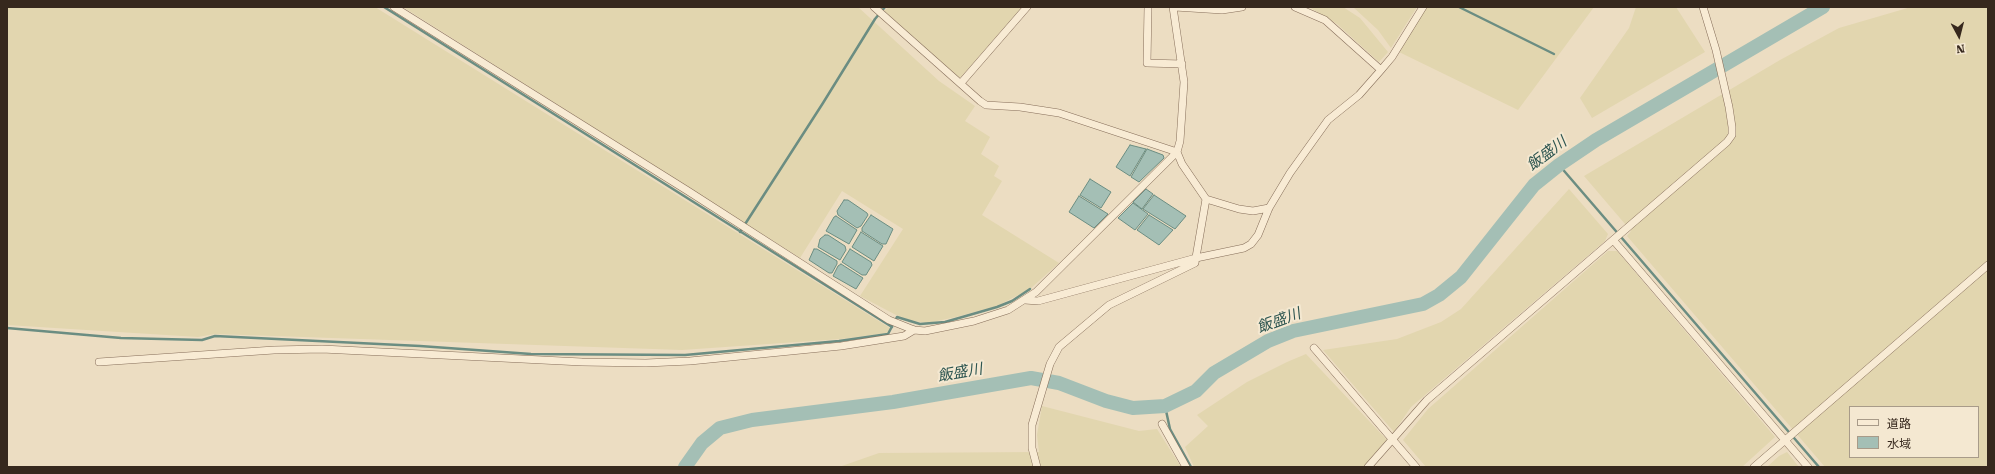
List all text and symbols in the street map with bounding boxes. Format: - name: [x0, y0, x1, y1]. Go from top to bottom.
- north arrow: [1939, 16, 1979, 56]
- text: N: [1956, 41, 1966, 55]
- water label: 飯盛川: [1524, 133, 1570, 175]
- water label: 飯盛川: [1255, 305, 1303, 337]
- water label: 飯盛川: [936, 360, 984, 386]
- legend: [1849, 406, 1979, 458]
- text: 道路: [1887, 417, 1911, 431]
- text: 水域: [1887, 437, 1911, 451]

